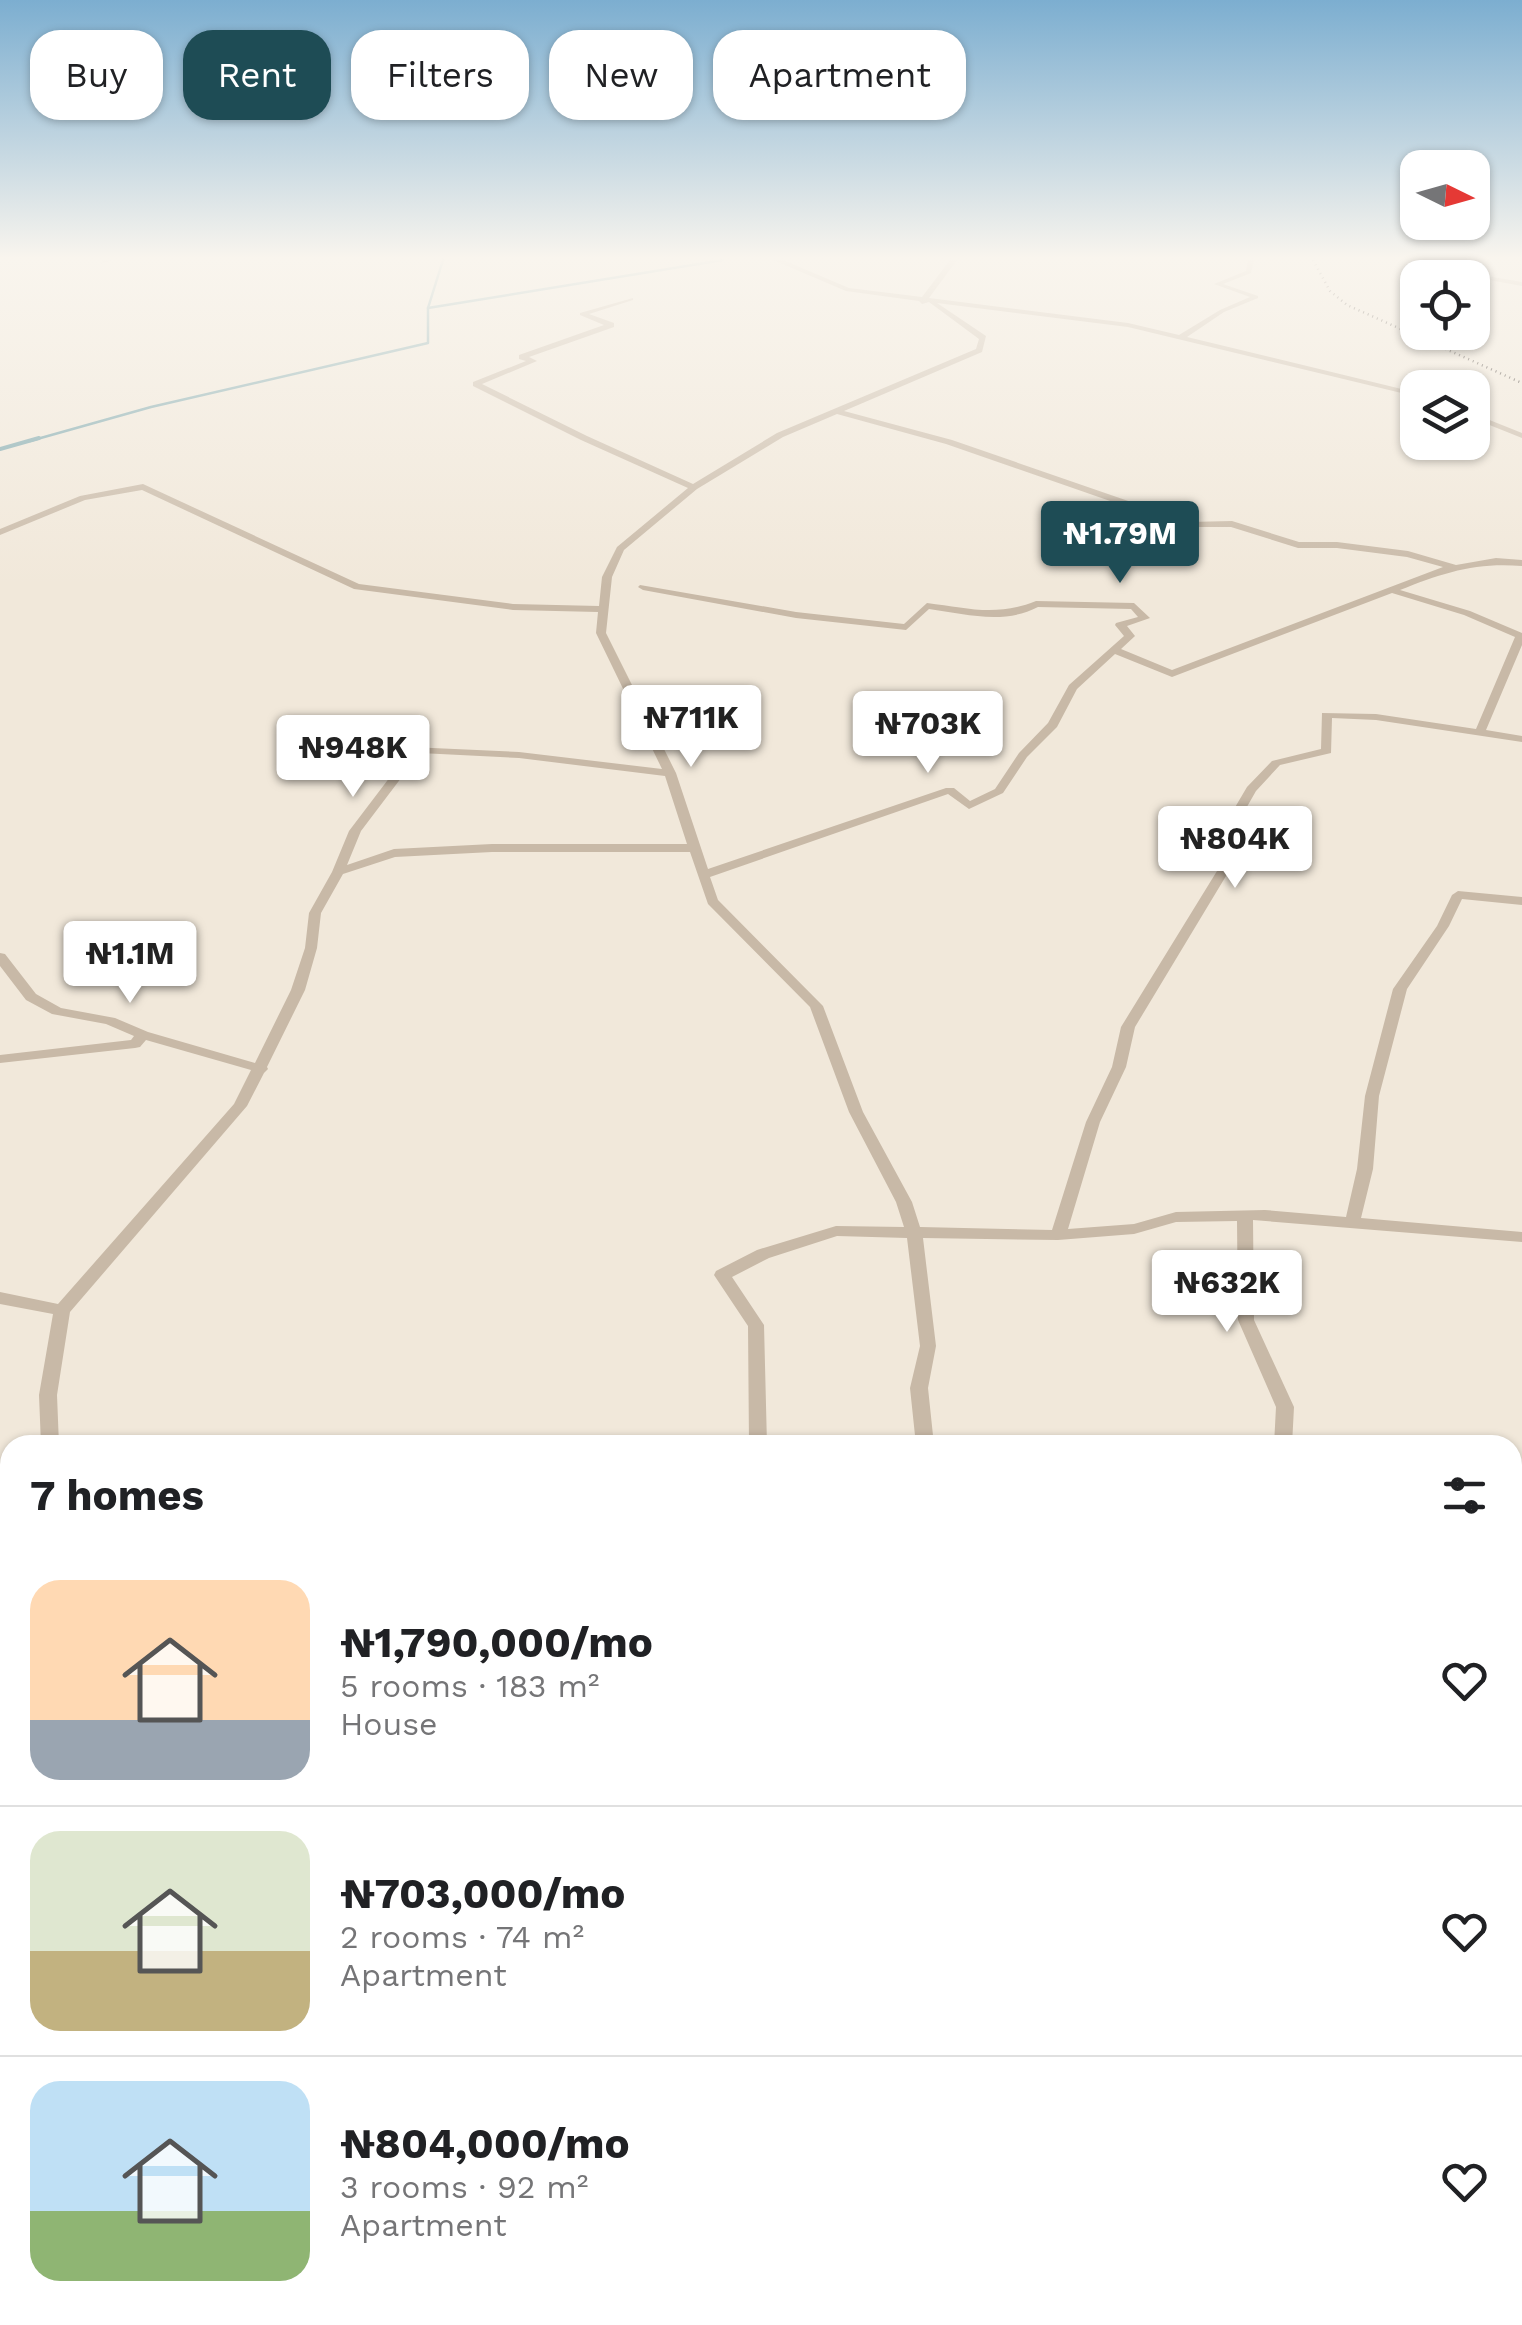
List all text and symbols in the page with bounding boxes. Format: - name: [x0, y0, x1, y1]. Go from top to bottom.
- chip: Buy: [30, 30, 163, 120]
- chip: Rent: [183, 30, 331, 120]
- chip: Filters: [351, 30, 529, 120]
- chip: New: [549, 30, 693, 120]
- chip: Apartment: [713, 30, 966, 120]
- north arrow: [1400, 150, 1490, 240]
- map controls: [1400, 150, 1490, 460]
- button: locate: [1400, 260, 1490, 350]
- button: layers: [1400, 370, 1490, 460]
- pin: ₦1.79M: [1039, 501, 1201, 586]
- text: ₦1.79M: [1063, 514, 1177, 552]
- pin: ₦711K: [621, 685, 761, 770]
- pin: ₦703K: [858, 691, 998, 776]
- text: ₦711K: [643, 698, 739, 736]
- text: ₦703K: [875, 704, 981, 742]
- pin: ₦948K: [283, 715, 423, 800]
- text: ₦948K: [299, 728, 407, 766]
- pin: ₦804K: [1165, 806, 1305, 891]
- text: ₦804K: [1180, 819, 1290, 857]
- pin: ₦1.1M: [60, 921, 200, 1006]
- text: ₦1.1M: [85, 934, 175, 972]
- pin: ₦632K: [1157, 1250, 1297, 1335]
- text: ₦632K: [1174, 1263, 1280, 1301]
- icon: filters: [1437, 1468, 1492, 1523]
- text: 7 homes: [30, 1471, 204, 1520]
- text: ₦1,790,000/mo: [340, 1618, 653, 1667]
- icon: home: [110, 1620, 230, 1740]
- icon: heart: [1437, 1653, 1492, 1708]
- text: 5 rooms · 183 m²: [340, 1667, 600, 1705]
- text: House: [340, 1705, 438, 1743]
- text: ₦703,000/mo: [340, 1869, 625, 1918]
- icon: home: [110, 1871, 230, 1991]
- icon: heart: [1437, 1904, 1492, 1959]
- text: 2 rooms · 74 m²: [340, 1918, 584, 1956]
- text: Apartment: [340, 1956, 507, 1994]
- text: ₦804,000/mo: [340, 2119, 630, 2168]
- icon: home: [110, 2121, 230, 2241]
- icon: heart: [1437, 2154, 1492, 2209]
- text: 3 rooms · 92 m²: [340, 2168, 588, 2206]
- text: Apartment: [340, 2206, 507, 2244]

